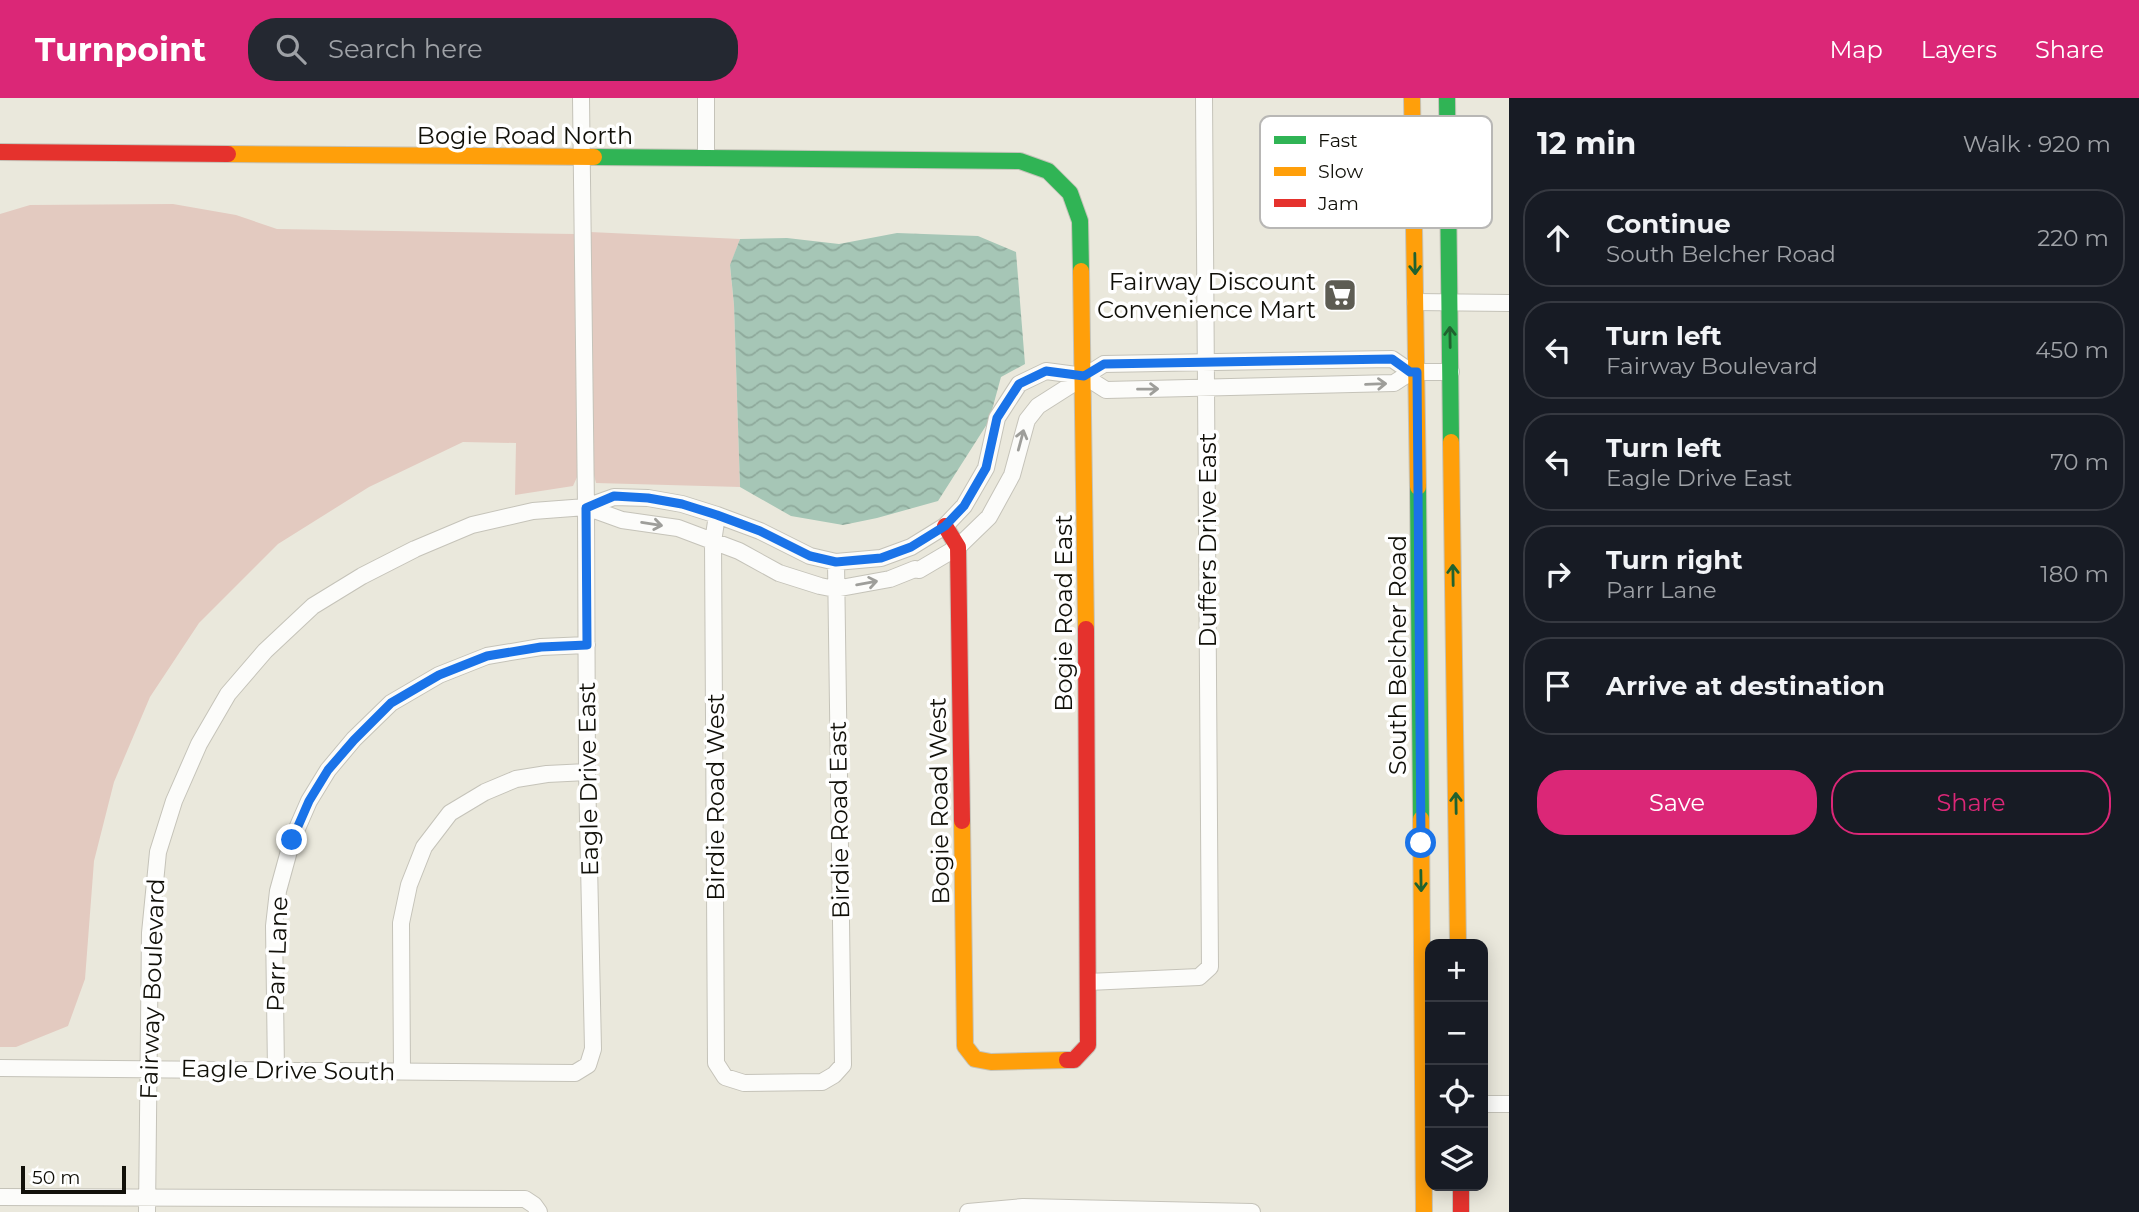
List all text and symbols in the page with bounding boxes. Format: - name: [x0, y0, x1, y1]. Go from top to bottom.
- search box: [248, 18, 738, 81]
- text: Turnpoint: [35, 29, 206, 69]
- icon: search: [272, 30, 310, 68]
- text: Search here: [328, 33, 483, 65]
- text: Map: [1829, 35, 1883, 64]
- text: Layers: [1921, 35, 1997, 64]
- text: Share: [2035, 35, 2104, 64]
- legend: [1260, 116, 1492, 228]
- street label: Bogie Road North: [417, 121, 633, 150]
- text: 12 min: [1537, 125, 1636, 162]
- text: Fast: [1318, 129, 1358, 152]
- text: Walk · 920 m: [1963, 130, 2111, 158]
- text: Slow: [1318, 160, 1363, 183]
- text: Jam: [1317, 192, 1359, 215]
- text: Continue: [1606, 208, 1731, 240]
- icon: ahead: [1539, 219, 1577, 257]
- text: 220 m: [2037, 224, 2109, 252]
- text: South Belcher Road: [1606, 240, 1836, 268]
- one-way arrow: [1408, 252, 1422, 275]
- place label: Fairway Discount Convenience Mart: [1097, 267, 1316, 324]
- supermarket icon: Fairway Discount Convenience Mart: [1321, 276, 1359, 314]
- text: Turn left: [1606, 320, 1722, 352]
- one-way arrow: [1443, 326, 1457, 349]
- icon: left: [1539, 331, 1577, 369]
- text: 450 m: [2035, 336, 2109, 364]
- text: Fairway Boulevard: [1606, 352, 1818, 380]
- one-way arrow: [1364, 377, 1387, 391]
- one-way arrow: [1136, 382, 1159, 396]
- one-way arrow: [1016, 429, 1029, 451]
- street label: Duffers Drive East: [1193, 432, 1222, 647]
- text: Turn left: [1606, 432, 1722, 464]
- icon: left: [1539, 443, 1577, 481]
- text: 70 m: [2050, 448, 2109, 476]
- text: Eagle Drive East: [1606, 464, 1792, 492]
- street label: Bogie Road East: [1049, 514, 1078, 712]
- one-way arrow: [640, 517, 663, 530]
- street label: South Belcher Road: [1383, 535, 1412, 775]
- text: Turn right: [1606, 544, 1742, 576]
- icon: right: [1539, 555, 1577, 593]
- text: 180 m: [2040, 560, 2109, 588]
- one-way arrow: [1446, 564, 1460, 587]
- one-way arrow: [855, 576, 878, 589]
- text: Parr Lane: [1606, 576, 1717, 604]
- icon: arrive: [1539, 667, 1577, 705]
- text: Arrive at destination: [1606, 670, 1885, 702]
- street label: Eagle Drive East: [572, 681, 604, 876]
- street label: Birdie Road West: [701, 693, 730, 901]
- street label: Bogie Road West: [923, 697, 955, 905]
- street label: Birdie Road East: [823, 721, 855, 919]
- button: Save: [1537, 770, 1817, 835]
- button: Share: [1831, 770, 2111, 835]
- one-way arrow: [1449, 791, 1463, 814]
- route end: [276, 824, 307, 855]
- route start: [1405, 827, 1436, 858]
- one-way arrow: [1415, 869, 1428, 892]
- street label: Fairway Boulevard: [134, 878, 170, 1100]
- street label: Parr Lane: [260, 896, 294, 1012]
- map controls: [1425, 939, 1488, 1191]
- button: +: [1425, 939, 1488, 1002]
- button: −: [1425, 1002, 1488, 1065]
- street label: Eagle Drive South: [180, 1054, 396, 1086]
- button: locate: [1425, 1065, 1488, 1128]
- button: layers: [1425, 1128, 1488, 1191]
- scale bar: [21, 1163, 126, 1195]
- text: 50 m: [32, 1166, 80, 1189]

